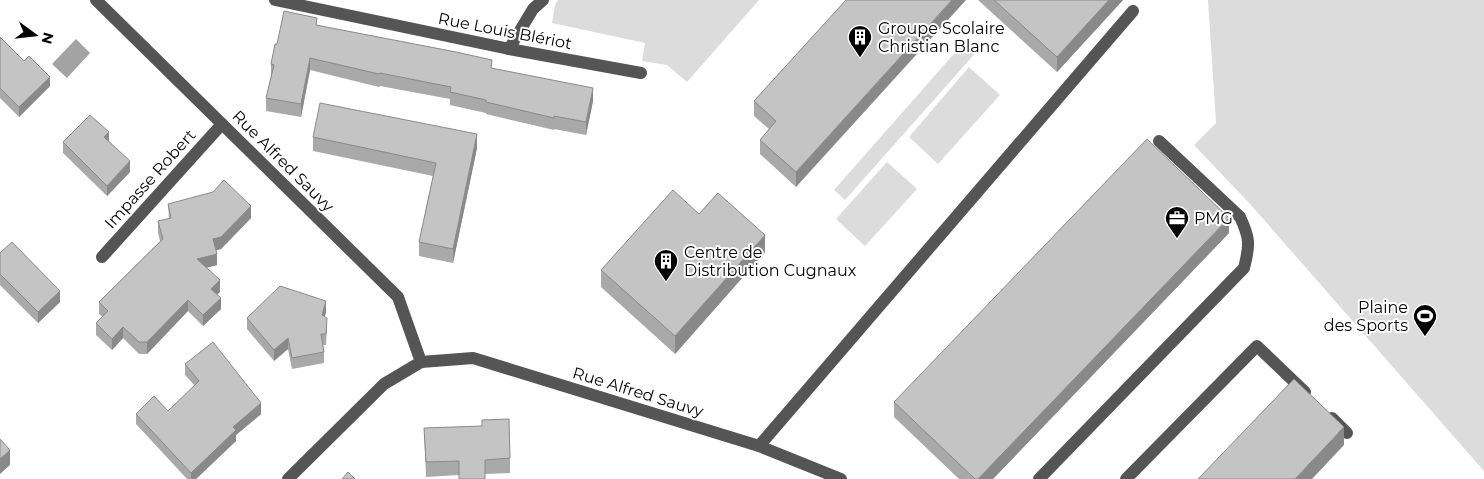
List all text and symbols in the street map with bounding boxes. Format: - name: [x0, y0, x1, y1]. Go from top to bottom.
- street label: Rue Louis Blériot: [437, 9, 574, 53]
- north arrow: [10, 10, 60, 60]
- place label: Groupe Scolaire Christian Blanc: [878, 19, 1005, 56]
- building icon: Groupe Scolaire Christian Blanc: [847, 24, 873, 58]
- text: N: [37, 31, 58, 46]
- street label: Rue Alfred Sauvy: [228, 106, 338, 216]
- street label: Impasse Robert: [101, 125, 200, 232]
- office icon: PMG: [1164, 205, 1190, 239]
- place label: PMG: [1194, 209, 1233, 228]
- place label: Centre de Distribution Cugnaux: [684, 243, 857, 280]
- building icon: Centre de Distribution Cugnaux: [653, 248, 679, 282]
- place label: Plaine des Sports: [1324, 298, 1408, 335]
- sports icon: Plaine des Sports: [1412, 303, 1438, 337]
- street label: Rue Alfred Sauvy: [570, 363, 706, 421]

